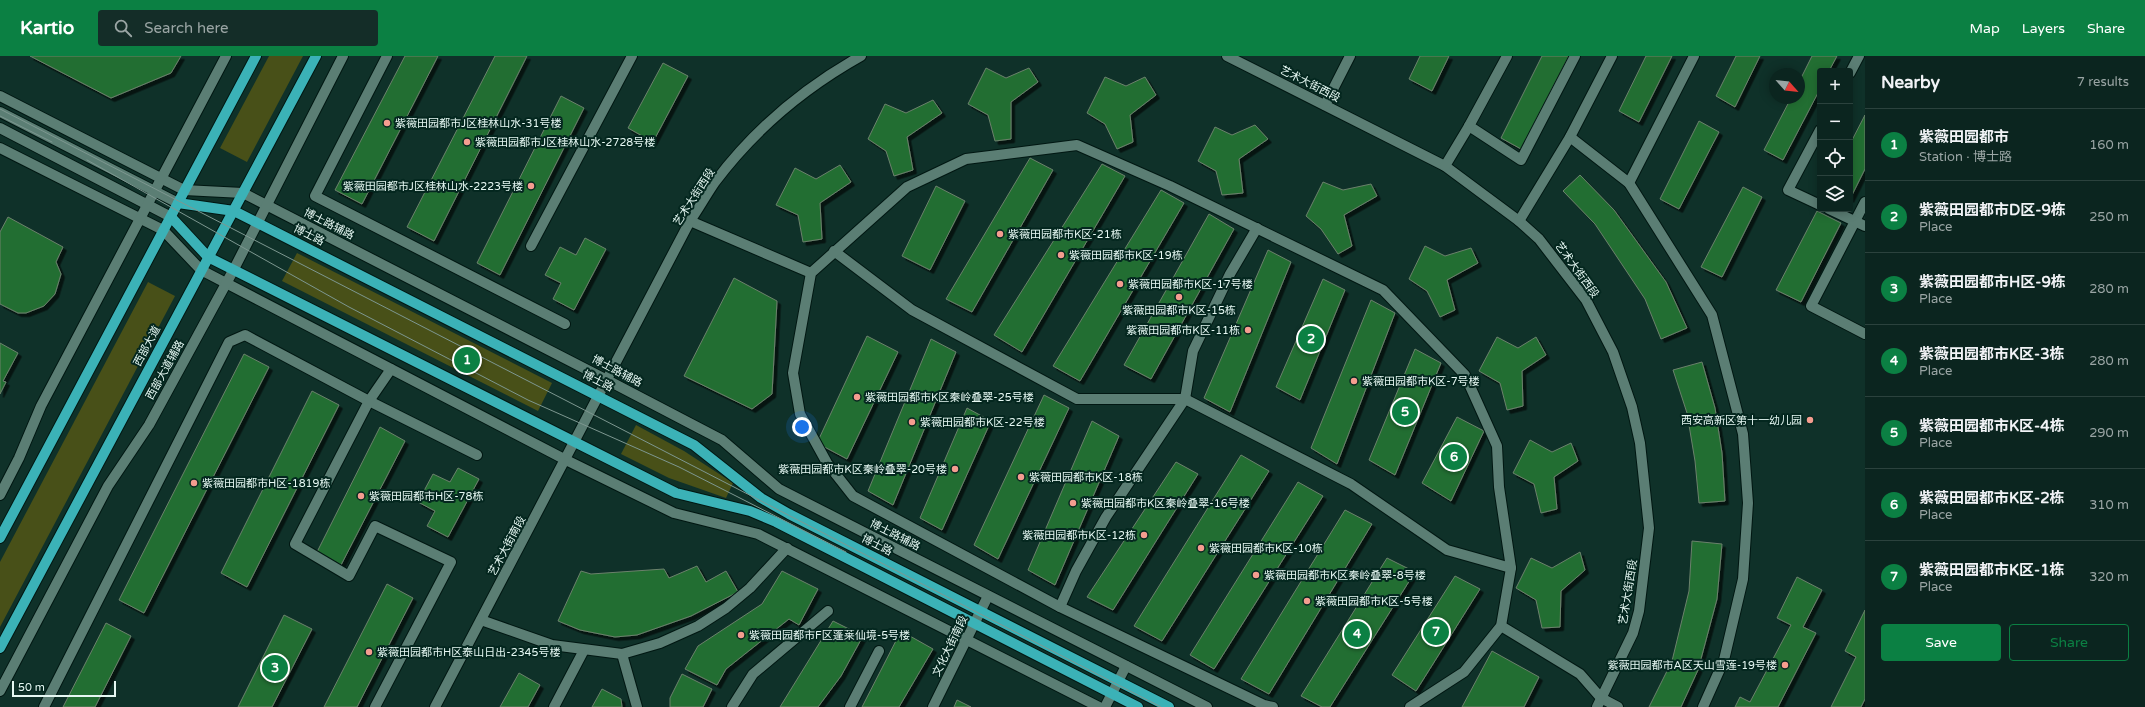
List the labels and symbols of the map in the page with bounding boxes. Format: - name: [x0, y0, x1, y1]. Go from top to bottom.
- street label: 艺术大街西段: [1278, 63, 1342, 105]
- north arrow: [1769, 68, 1805, 104]
- place label: 紫薇田园都市J区桂林山水-31号楼: [395, 117, 561, 130]
- marker: 紫薇田园都市J区桂林山水-31号楼: [382, 118, 392, 128]
- place label: 紫薇田园都市J区桂林山水-2728号楼: [475, 136, 655, 149]
- marker: 紫薇田园都市J区桂林山水-2728号楼: [462, 137, 472, 147]
- street label: 艺术大街西段: [671, 166, 717, 228]
- place label: 紫薇田园都市J区桂林山水-2223号楼: [343, 180, 523, 193]
- marker: 紫薇田园都市J区桂林山水-2223号楼: [526, 181, 536, 191]
- street label: 博士路辅路: [302, 206, 356, 242]
- street label: 博士路: [291, 222, 327, 248]
- place label: 紫薇田园都市K区-21栋: [1008, 228, 1122, 241]
- marker: 紫薇田园都市K区-21栋: [995, 229, 1005, 239]
- street label: 艺术大街西段: [1552, 239, 1602, 301]
- place label: 紫薇田园都市K区-19栋: [1069, 249, 1183, 262]
- marker: 紫薇田园都市K区-19栋: [1056, 250, 1066, 260]
- place label: 紫薇田园都市K区-17号楼: [1128, 278, 1253, 291]
- marker: 紫薇田园都市K区-17号楼: [1115, 279, 1125, 289]
- marker: 紫薇田园都市K区-15栋: [1174, 292, 1184, 302]
- place label: 紫薇田园都市K区-15栋: [1122, 304, 1236, 317]
- street label: 西部大道: [131, 324, 163, 368]
- place label: 紫薇田园都市K区-11栋: [1126, 324, 1240, 337]
- pin: 2: [1298, 324, 1324, 354]
- marker: 紫薇田园都市K区-11栋: [1243, 325, 1253, 335]
- street label: 西部大道辅路: [143, 338, 187, 402]
- pin: 1: [454, 345, 480, 375]
- street label: 博士路辅路: [590, 352, 644, 390]
- street label: 博士路: [580, 368, 616, 394]
- place label: 紫薇田园都市K区-7号楼: [1362, 375, 1480, 388]
- marker: 紫薇田园都市K区-7号楼: [1349, 376, 1359, 386]
- place label: 紫薇田园都市K区秦岭叠翠-25号楼: [865, 391, 1034, 404]
- marker: 紫薇田园都市K区秦岭叠翠-25号楼: [852, 392, 862, 402]
- pin: 5: [1392, 397, 1418, 427]
- place label: 西安高新区第十一幼儿园: [1681, 414, 1802, 427]
- marker: 西安高新区第十一幼儿园: [1805, 415, 1815, 425]
- place label: 紫薇田园都市K区-22号楼: [920, 416, 1045, 429]
- your location: [792, 417, 812, 437]
- marker: 紫薇田园都市K区-22号楼: [907, 417, 917, 427]
- pin: 6: [1441, 442, 1467, 472]
- place label: 紫薇田园都市K区秦岭叠翠-20号楼: [778, 463, 947, 476]
- marker: 紫薇田园都市K区秦岭叠翠-20号楼: [950, 464, 960, 474]
- place label: 紫薇田园都市K区-18栋: [1029, 471, 1143, 484]
- marker: 紫薇田园都市K区-18栋: [1016, 472, 1026, 482]
- place label: 紫薇田园都市H区-1819栋: [202, 477, 330, 490]
- marker: 紫薇田园都市H区-1819栋: [189, 478, 199, 488]
- place label: 紫薇田园都市H区-78栋: [369, 490, 483, 503]
- marker: 紫薇田园都市H区-78栋: [356, 491, 366, 501]
- place label: 紫薇田园都市K区秦岭叠翠-16号楼: [1081, 497, 1250, 510]
- marker: 紫薇田园都市K区秦岭叠翠-16号楼: [1068, 498, 1078, 508]
- street label: 艺术大街南段: [486, 514, 528, 578]
- street label: 博士路辅路: [868, 517, 922, 553]
- place label: 紫薇田园都市K区-12栋: [1022, 529, 1136, 542]
- marker: 紫薇田园都市K区-12栋: [1139, 530, 1149, 540]
- street label: 博士路: [859, 532, 895, 558]
- place label: 紫薇田园都市K区-10栋: [1209, 542, 1323, 555]
- marker: 紫薇田园都市K区-10栋: [1196, 543, 1206, 553]
- street label: 艺术大街西段: [1616, 558, 1640, 626]
- place label: 紫薇田园都市K区秦岭叠翠-8号楼: [1264, 569, 1426, 582]
- marker: 紫薇田园都市K区秦岭叠翠-8号楼: [1251, 570, 1261, 580]
- place label: 紫薇田园都市K区-5号楼: [1315, 595, 1433, 608]
- marker: 紫薇田园都市K区-5号楼: [1302, 596, 1312, 606]
- street label: 文化大街南段: [930, 613, 970, 679]
- pin: 7: [1423, 617, 1449, 647]
- pin: 4: [1344, 619, 1370, 649]
- place label: 紫薇田园都市F区蓬莱仙境-5号楼: [749, 629, 910, 642]
- marker: 紫薇田园都市F区蓬莱仙境-5号楼: [736, 630, 746, 640]
- place label: 紫薇田园都市H区泰山日出-2345号楼: [377, 646, 560, 659]
- marker: 紫薇田园都市H区泰山日出-2345号楼: [364, 647, 374, 657]
- pin: 3: [262, 653, 288, 683]
- place label: 紫薇田园都市A区天山雪莲-19号楼: [1607, 659, 1777, 672]
- marker: 紫薇田园都市A区天山雪莲-19号楼: [1780, 660, 1790, 670]
- scale bar: [12, 679, 116, 698]

